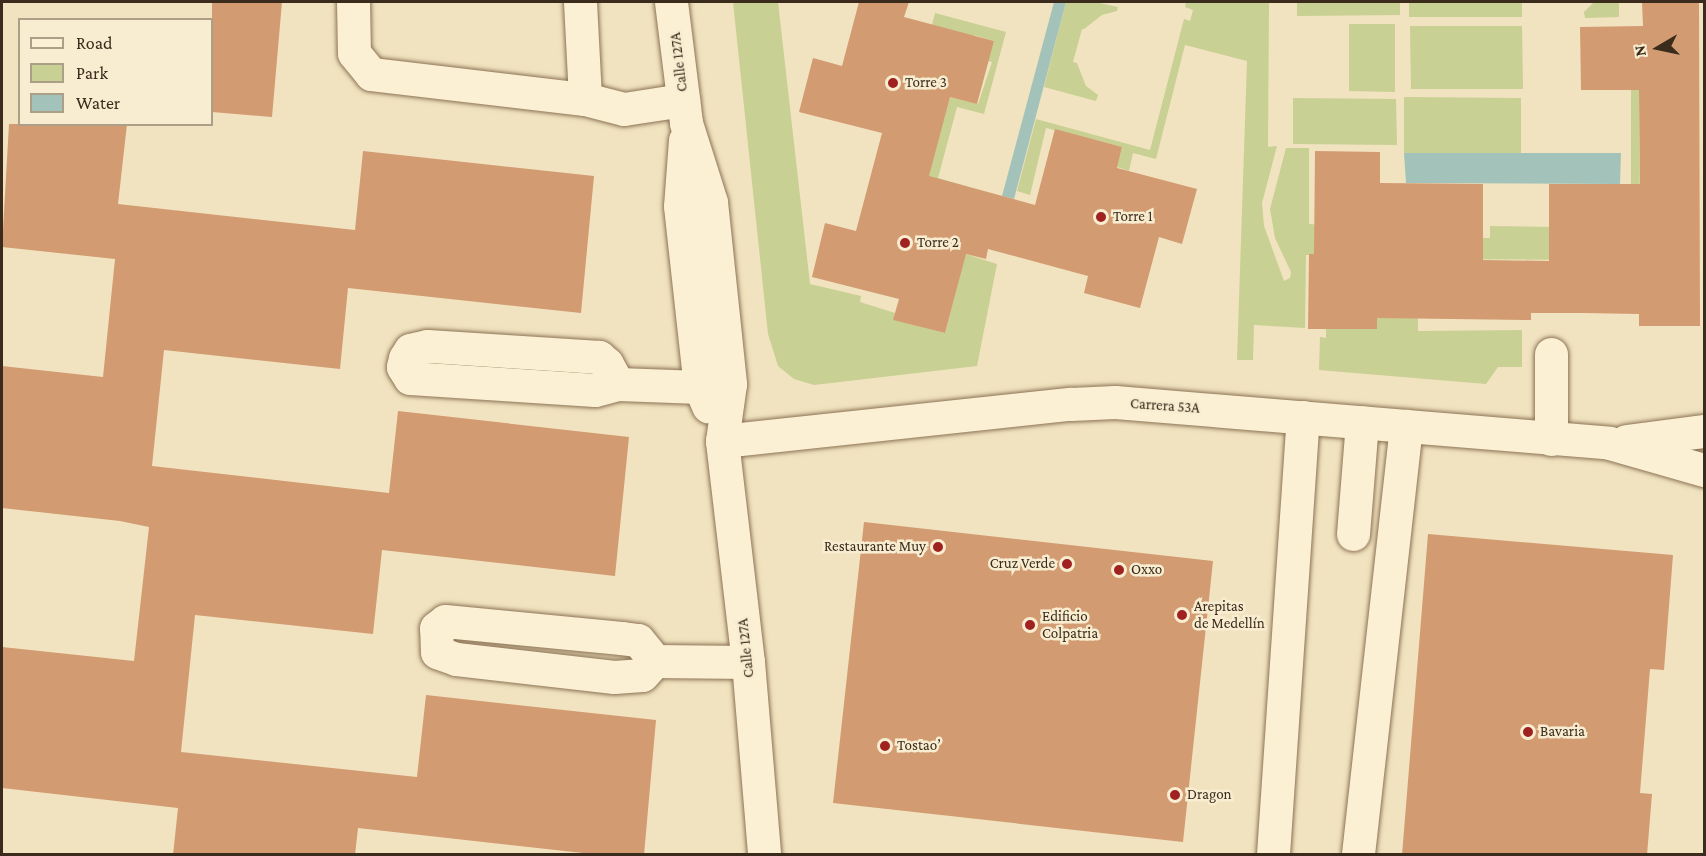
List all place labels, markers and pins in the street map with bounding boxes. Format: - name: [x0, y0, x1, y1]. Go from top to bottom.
- place label: Torre 3: [905, 74, 947, 92]
- marker: Torre 3: [886, 76, 900, 90]
- place label: Torre 1: [1113, 208, 1153, 226]
- marker: Torre 1: [1094, 210, 1108, 224]
- place label: Torre 2: [917, 234, 959, 252]
- marker: Torre 2: [898, 236, 912, 250]
- place label: Restaurante Muy: [824, 538, 926, 556]
- marker: Restaurante Muy: [931, 540, 945, 554]
- place label: Cruz Verde: [990, 555, 1055, 573]
- marker: Cruz Verde: [1060, 557, 1074, 571]
- place label: Oxxo: [1131, 561, 1162, 579]
- marker: Oxxo: [1112, 563, 1126, 577]
- place label: Arepitas de Medellín: [1194, 597, 1265, 632]
- place label: Edificio Colpatria: [1042, 607, 1098, 642]
- marker: Arepitas de Medellín: [1175, 608, 1189, 622]
- marker: Edificio Colpatria: [1023, 618, 1037, 632]
- place label: Bavaria: [1540, 723, 1585, 741]
- marker: Bavaria: [1521, 725, 1535, 739]
- place label: Tostao’: [897, 737, 941, 755]
- marker: Tostao’: [878, 739, 892, 753]
- place label: Dragon: [1187, 786, 1232, 804]
- marker: Dragon: [1168, 788, 1182, 802]

